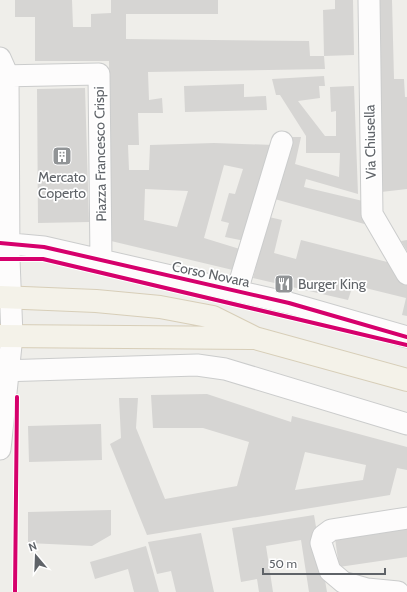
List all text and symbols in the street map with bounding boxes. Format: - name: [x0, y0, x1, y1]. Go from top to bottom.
- street label: Piazza Francesco Crispi: [90, 86, 110, 222]
- street label: Via Chiusella: [360, 104, 380, 180]
- building icon: Mercato Coperto: [51, 145, 73, 167]
- place label: Mercato Coperto: [38, 168, 86, 202]
- street label: Corso Novara: [170, 257, 252, 291]
- restaurant icon: Burger King: [273, 273, 295, 295]
- place label: Burger King: [298, 275, 367, 293]
- north arrow: [16, 536, 56, 576]
- text: N: [27, 539, 39, 554]
- scale bar: [263, 550, 385, 576]
- text: 50 m: [269, 556, 297, 571]

